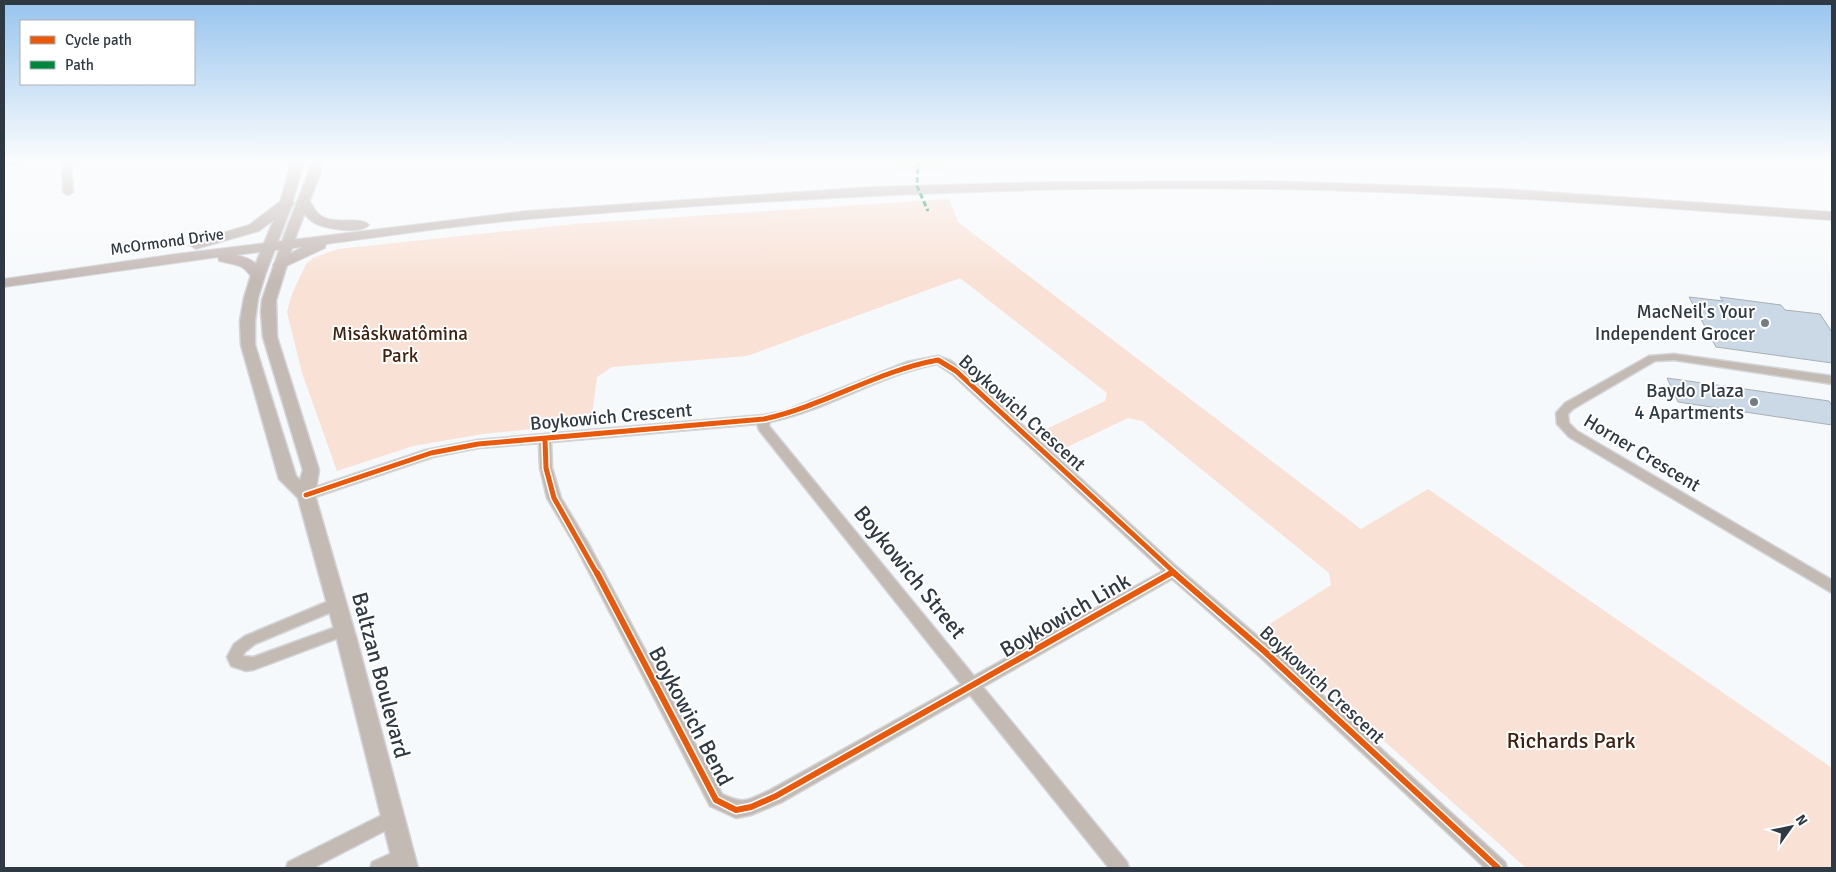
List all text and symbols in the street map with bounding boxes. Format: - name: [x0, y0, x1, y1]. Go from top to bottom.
- legend: [20, 20, 195, 85]
- text: Cycle path: [65, 31, 132, 49]
- text: Path: [65, 56, 94, 74]
- street label: McOrmond Drive: [109, 224, 225, 260]
- place label: MacNeil's Your Independent Grocer: [1595, 300, 1755, 346]
- marker: MacNeil's Your Independent Grocer: [1759, 317, 1771, 329]
- park label: Misâskwatômina Park: [332, 322, 468, 368]
- street label: Boykowich Crescent: [953, 350, 1091, 477]
- place label: Baydo Plaza 4 Apartments: [1634, 379, 1744, 425]
- marker: Baydo Plaza 4 Apartments: [1748, 396, 1760, 408]
- street label: Boykowich Crescent: [529, 398, 693, 436]
- street label: Horner Crescent: [1579, 409, 1705, 497]
- street label: Boykowich Street: [848, 500, 972, 644]
- street label: Boykowich Link: [995, 567, 1135, 663]
- street label: Baltzan Boulevard: [346, 589, 416, 761]
- street label: Boykowich Crescent: [1254, 621, 1390, 750]
- street label: Boykowich Bend: [643, 642, 739, 790]
- park label: Richards Park: [1507, 727, 1635, 754]
- north arrow: [1766, 802, 1816, 852]
- text: N: [1792, 811, 1811, 829]

